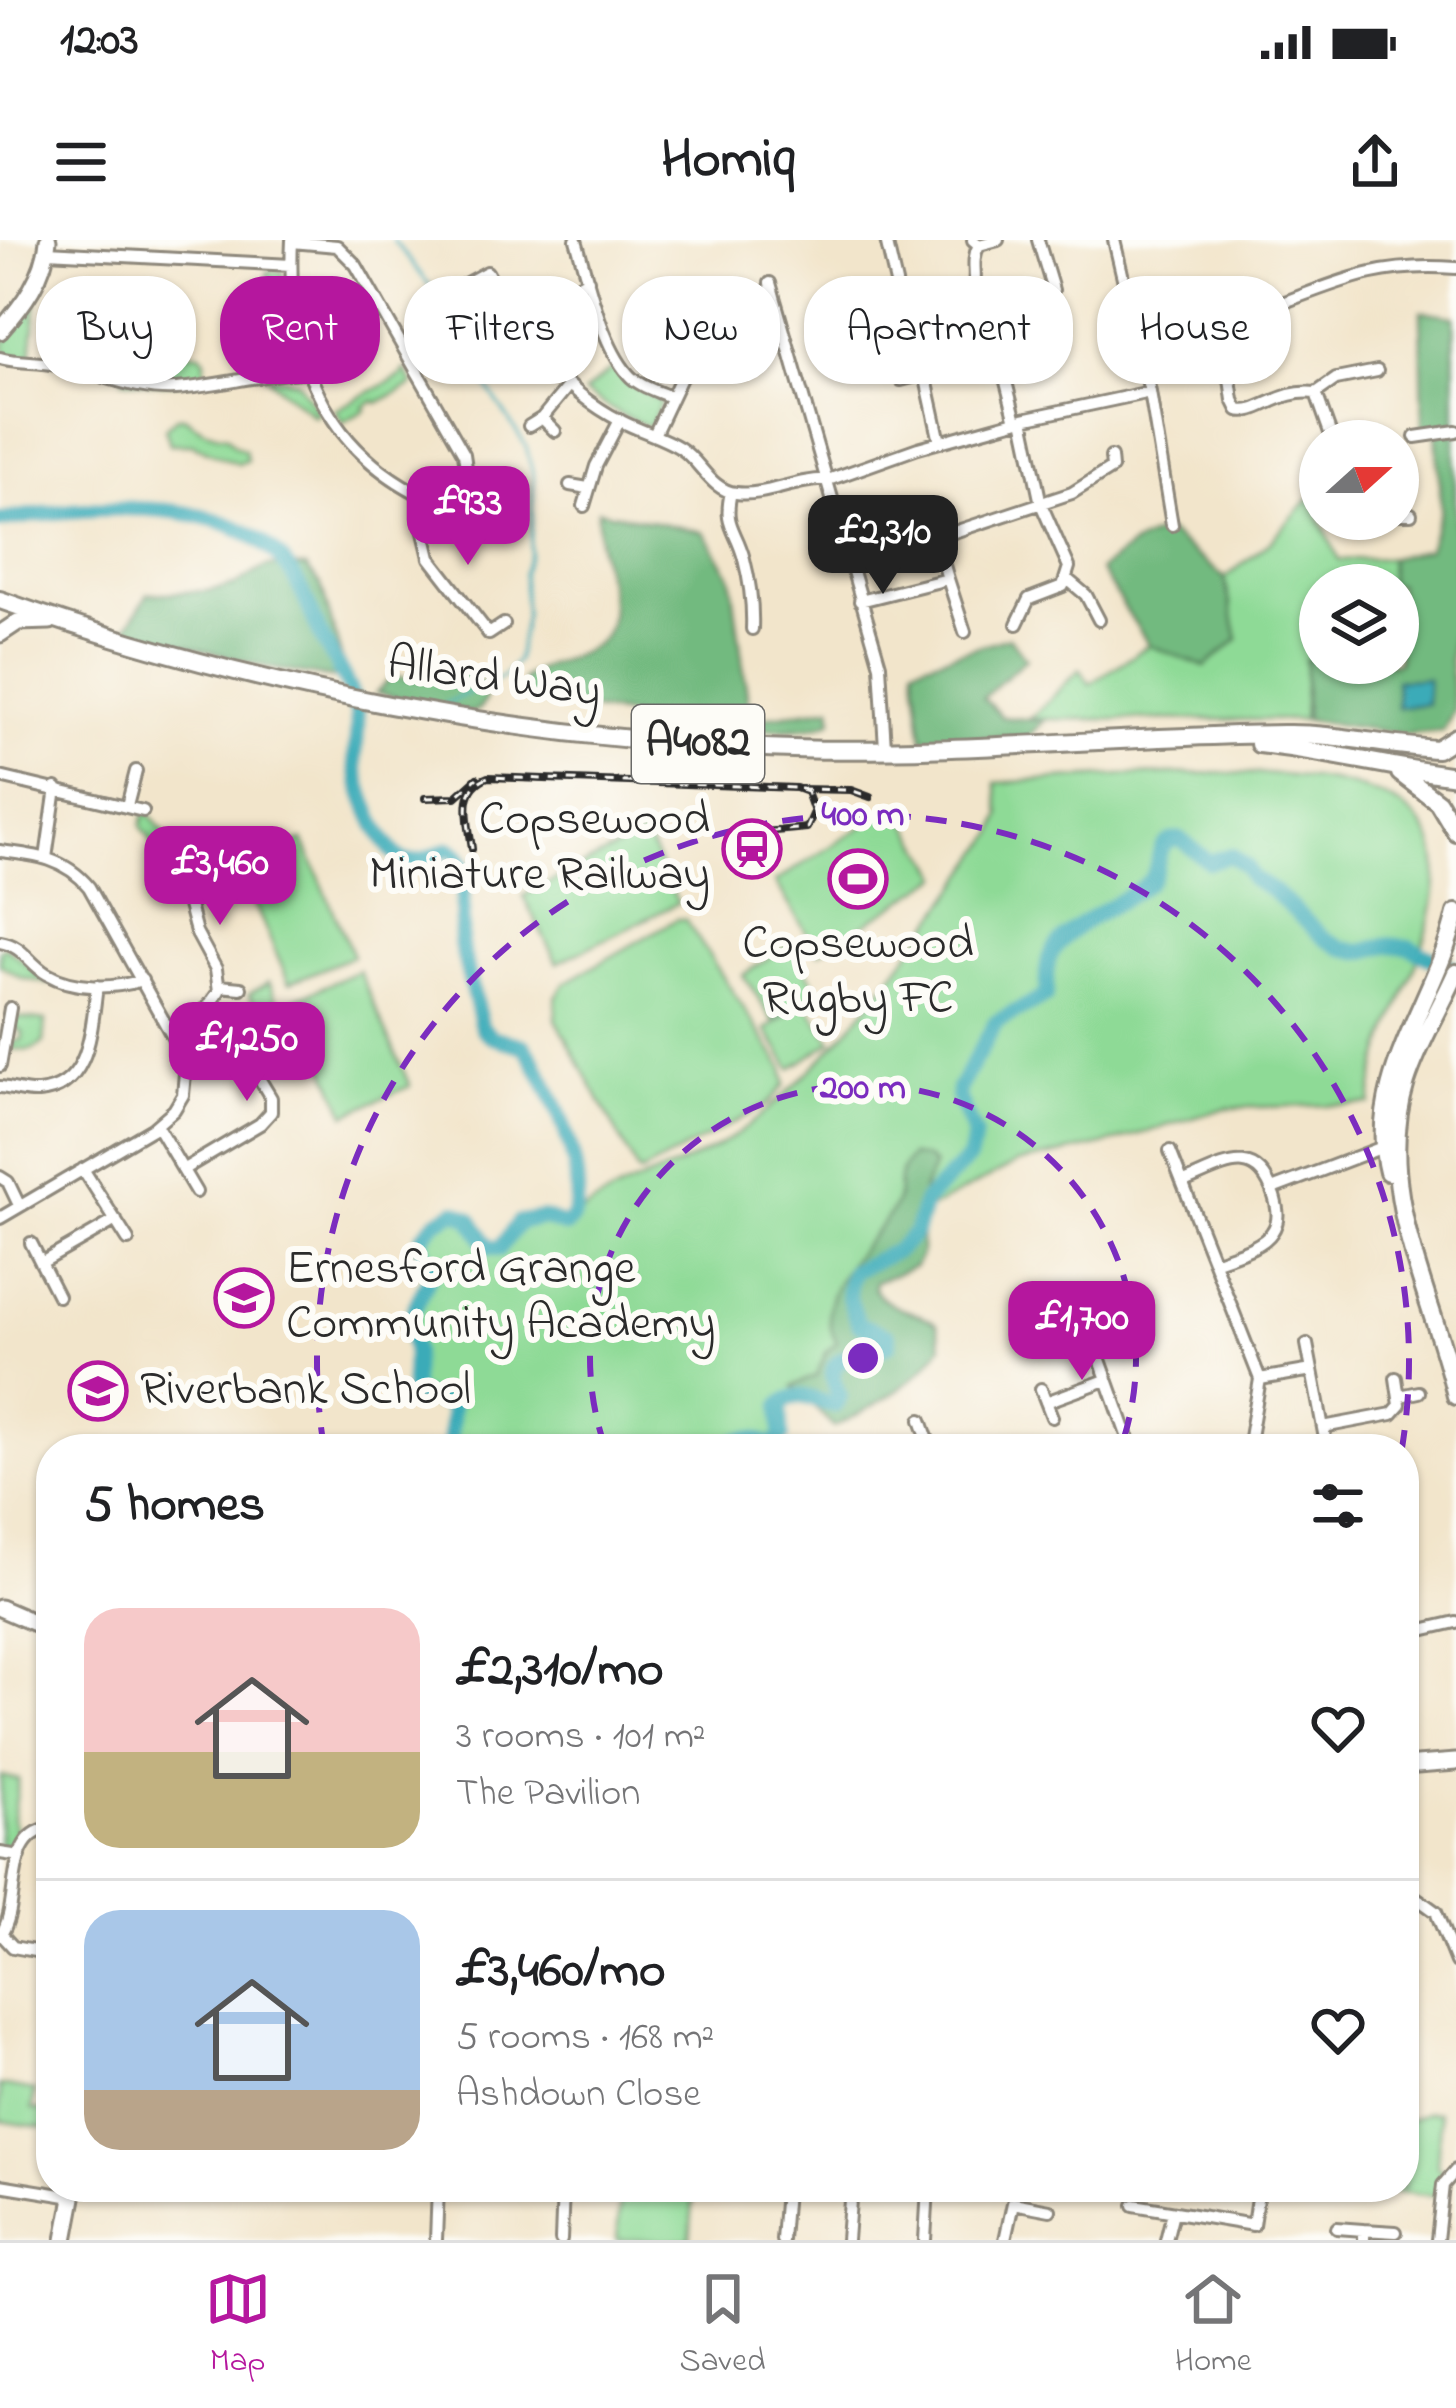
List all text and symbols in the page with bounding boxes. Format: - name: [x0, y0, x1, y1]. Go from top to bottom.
- text: 12:03: [60, 9, 139, 75]
- text: Homiq: [661, 123, 795, 201]
- icon: menu: [48, 129, 114, 195]
- icon: share: [1342, 129, 1408, 195]
- chip: Buy: [36, 276, 196, 384]
- chip: Rent: [220, 276, 380, 384]
- chip: Filters: [404, 276, 598, 384]
- chip: New: [622, 276, 780, 384]
- chip: Apartment: [804, 276, 1073, 384]
- chip: House: [1097, 276, 1291, 384]
- north arrow: [1299, 420, 1419, 540]
- map controls: [1299, 420, 1419, 684]
- pin: £933: [397, 466, 539, 568]
- text: £933: [434, 476, 502, 533]
- pin: £2,310: [785, 495, 981, 597]
- text: £2,310: [835, 505, 931, 562]
- button: layers: [1299, 564, 1419, 684]
- street label: Allard Way: [383, 629, 605, 729]
- road number: A4082: [632, 705, 764, 783]
- place label: Copsewood Miniature Railway: [369, 786, 710, 911]
- text: 400 m: [822, 790, 904, 843]
- station icon: Copsewood Miniature Railway: [721, 818, 783, 880]
- pin: £3,460: [122, 826, 318, 928]
- text: £3,460: [171, 836, 269, 893]
- sports icon: Copsewood Rugby FC: [827, 848, 889, 910]
- place label: Copsewood Rugby FC: [742, 910, 974, 1036]
- pin: £1,250: [149, 1002, 345, 1104]
- text: £1,250: [196, 1012, 298, 1069]
- text: 200 m: [819, 1063, 906, 1116]
- place label: Ernesford Grange Community Academy: [286, 1235, 715, 1360]
- school or university icon: Ernesford Grange Community Academy: [213, 1267, 275, 1329]
- pin: £1,700: [984, 1281, 1180, 1383]
- text: £1,700: [1035, 1291, 1129, 1348]
- centre of rings: [842, 1337, 884, 1379]
- place label: Riverbank School: [140, 1356, 471, 1426]
- school or university icon: Riverbank School: [67, 1360, 129, 1422]
- text: 5 homes: [84, 1469, 265, 1544]
- icon: filters: [1305, 1473, 1371, 1539]
- text: £2,310/mo: [456, 1634, 664, 1709]
- icon: home: [180, 1656, 324, 1800]
- icon: heart: [1305, 1695, 1371, 1761]
- text: 3 rooms · 101 m²: [456, 1709, 706, 1766]
- text: The Pavilion: [456, 1766, 641, 1823]
- text: £3,460/mo: [456, 1935, 665, 2010]
- icon: home: [180, 1958, 324, 2102]
- icon: heart: [1305, 1997, 1371, 2063]
- text: 5 rooms · 168 m²: [456, 2010, 714, 2067]
- text: Ashdown Close: [456, 2067, 701, 2124]
- tab: Map: [205, 2266, 271, 2386]
- tab: Saved: [680, 2266, 766, 2386]
- tab: Home: [1175, 2266, 1251, 2386]

